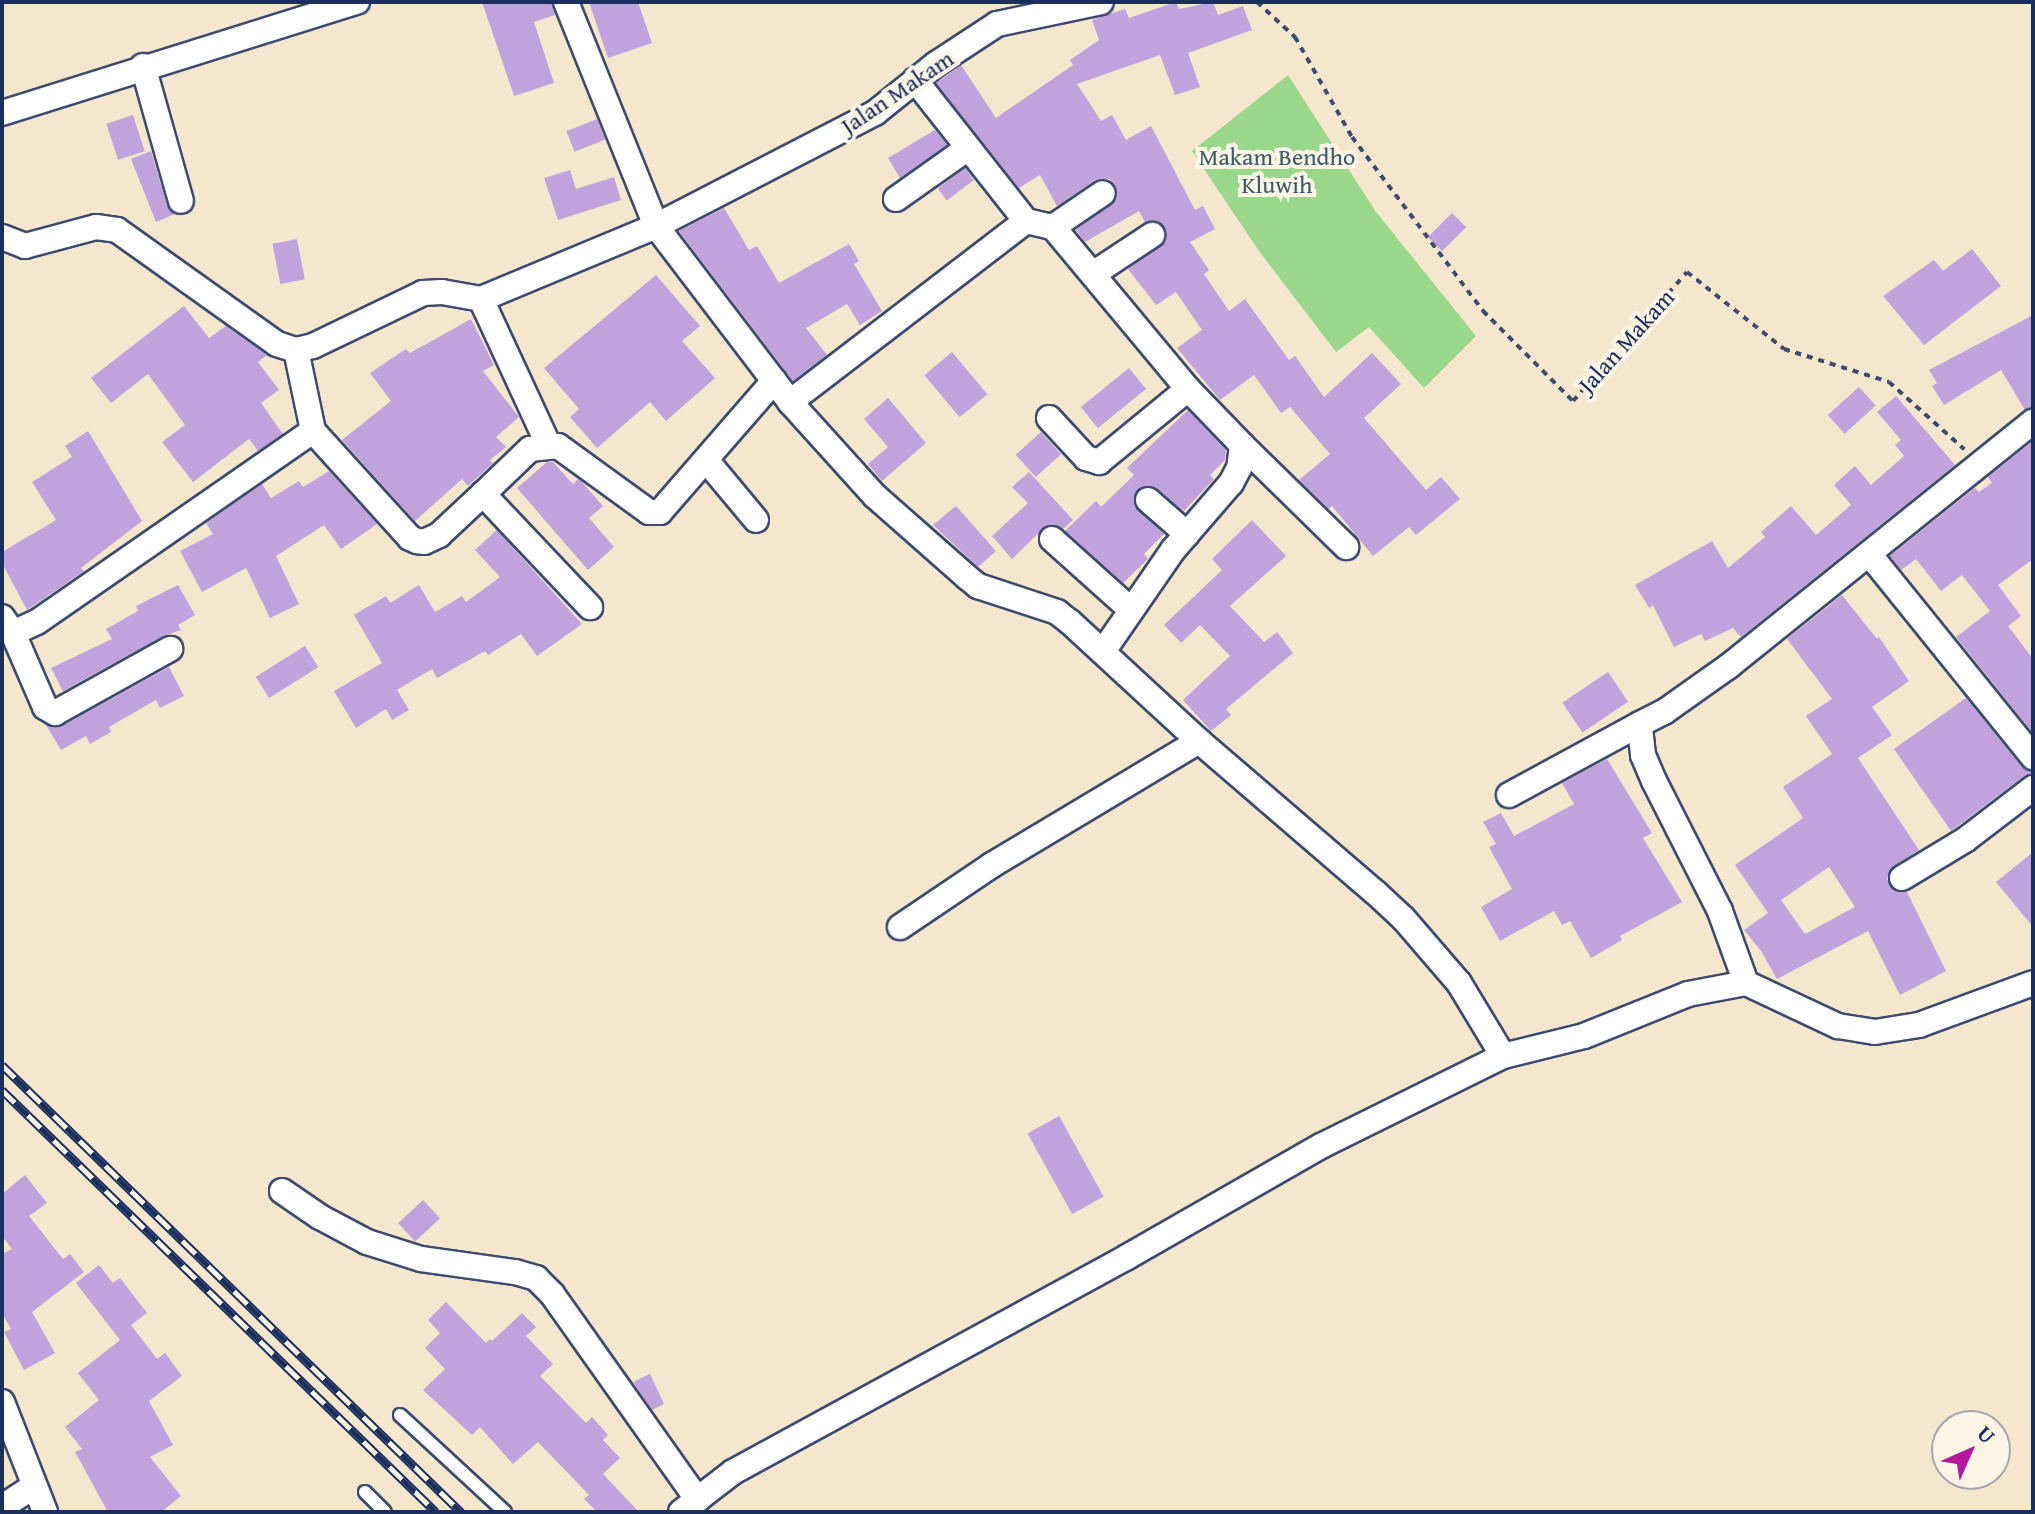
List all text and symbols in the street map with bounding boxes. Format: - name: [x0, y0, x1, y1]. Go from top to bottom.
- street label: Jalan Makam: [835, 44, 959, 140]
- park label: Makam Bendho Kluwih: [1199, 143, 1355, 199]
- street label: Jalan Makam: [1572, 283, 1680, 399]
- north arrow: [1931, 1410, 2011, 1490]
- text: U: [1970, 1418, 2003, 1451]

